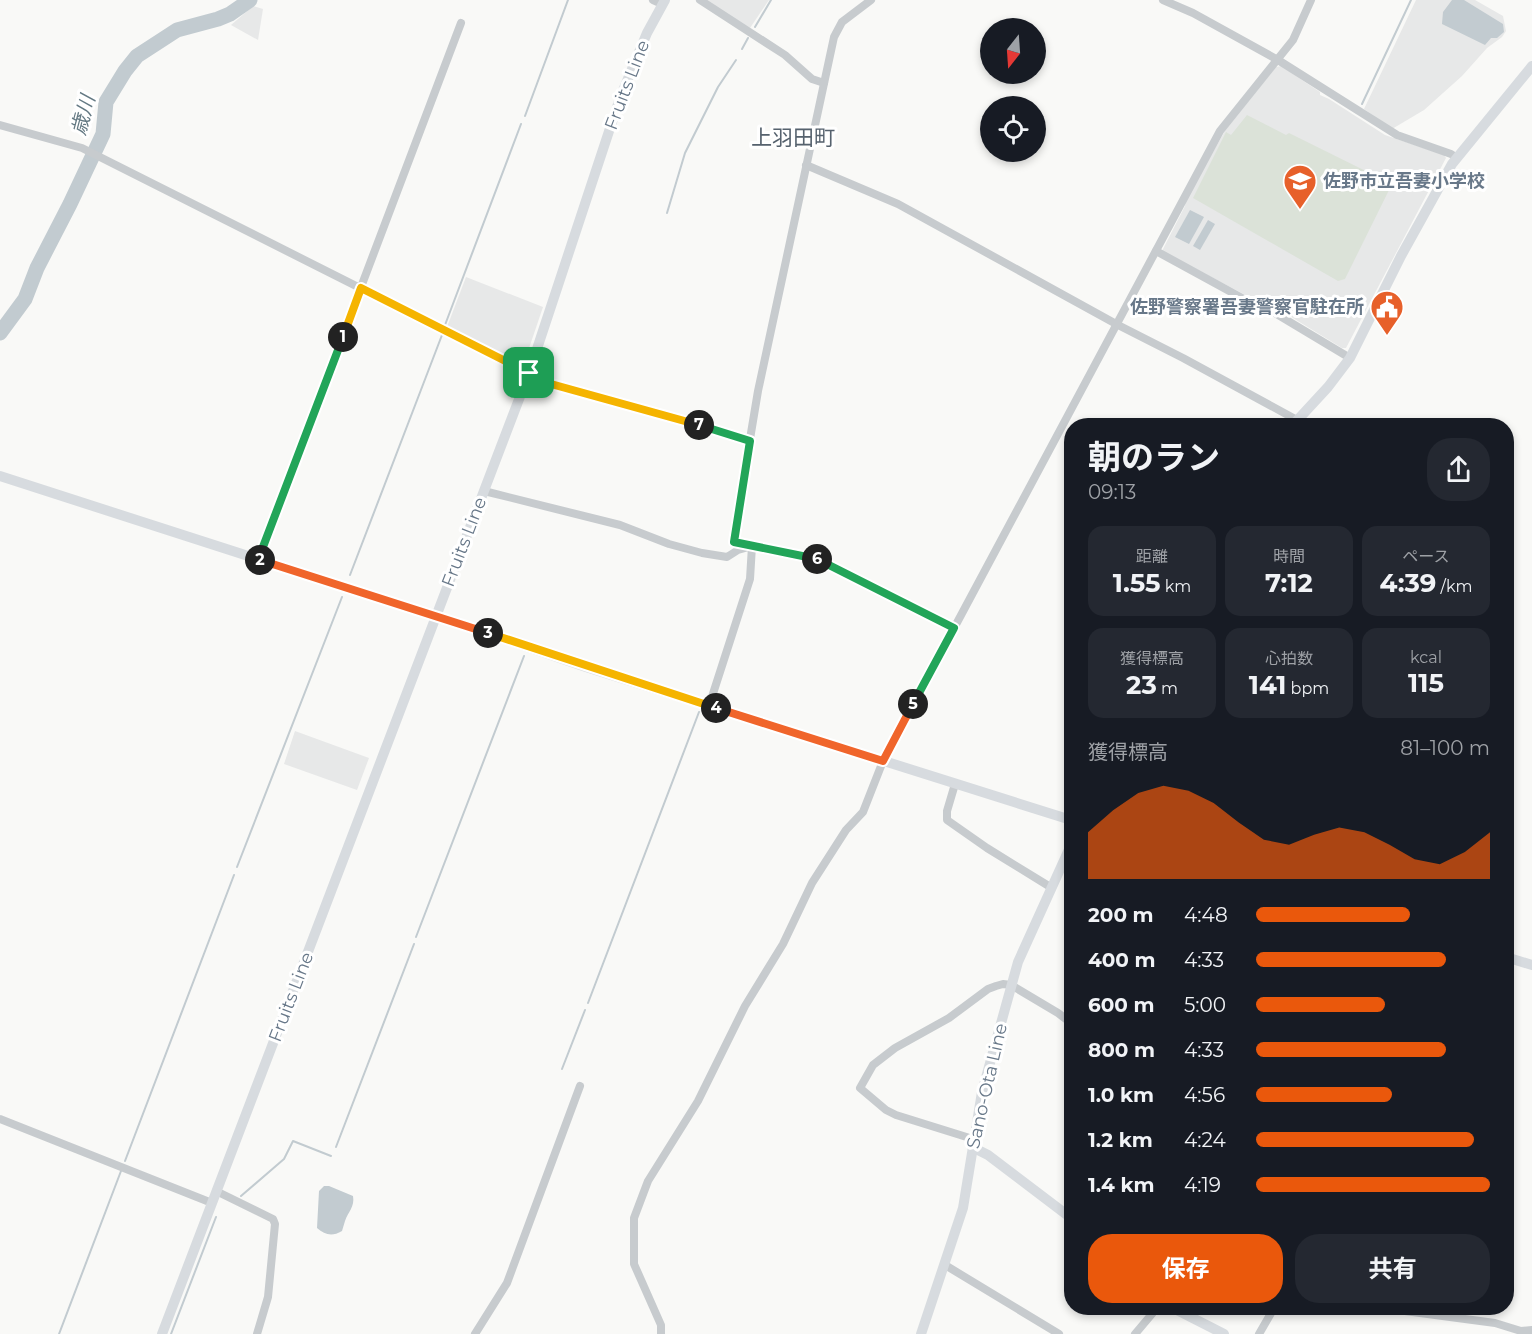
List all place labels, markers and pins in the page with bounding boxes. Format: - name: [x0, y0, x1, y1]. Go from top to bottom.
- school or university icon: 佐野市立吾妻小学校: [1282, 163, 1318, 210]
- place label: 佐野市立吾妻小学校: [1323, 170, 1485, 192]
- public building icon: 佐野警察署吾妻警察官駐在所: [1369, 289, 1405, 336]
- place label: 佐野警察署吾妻警察官駐在所: [1130, 296, 1364, 318]
- pin: 1: [328, 322, 358, 352]
- pin: [503, 347, 554, 398]
- pin: 7: [684, 410, 714, 440]
- pin: 6: [802, 544, 832, 574]
- pin: 2: [245, 545, 275, 575]
- pin: 3: [473, 618, 503, 648]
- pin: 5: [898, 689, 928, 719]
- pin: 4: [701, 693, 731, 723]

